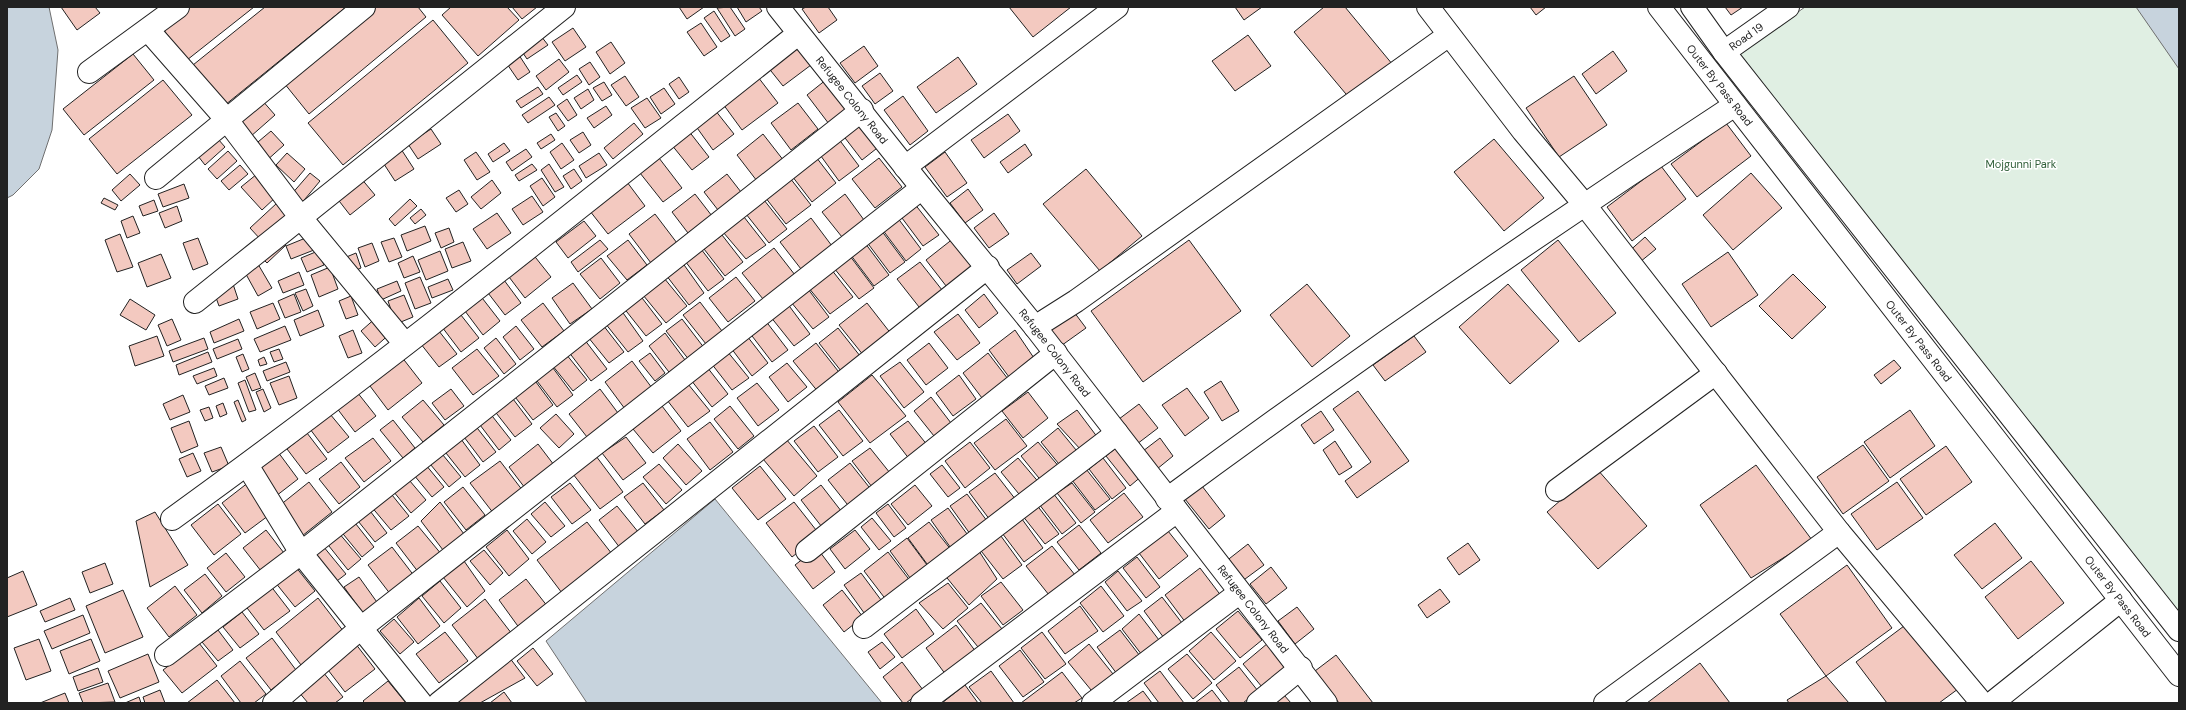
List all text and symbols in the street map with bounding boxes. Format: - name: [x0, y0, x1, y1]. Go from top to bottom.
- street label: Road 19: [1726, 20, 1766, 53]
- street label: Outer By Pass Road: [1684, 41, 1756, 129]
- street label: Refugee Colony Road: [813, 53, 891, 147]
- park label: Mojgunni Park: [1986, 157, 2057, 171]
- street label: Outer By Pass Road: [1883, 297, 1955, 385]
- street label: Refugee Colony Road: [1016, 306, 1094, 400]
- street label: Outer By Pass Road: [2082, 553, 2154, 640]
- street label: Refugee Colony Road: [1215, 562, 1292, 656]

